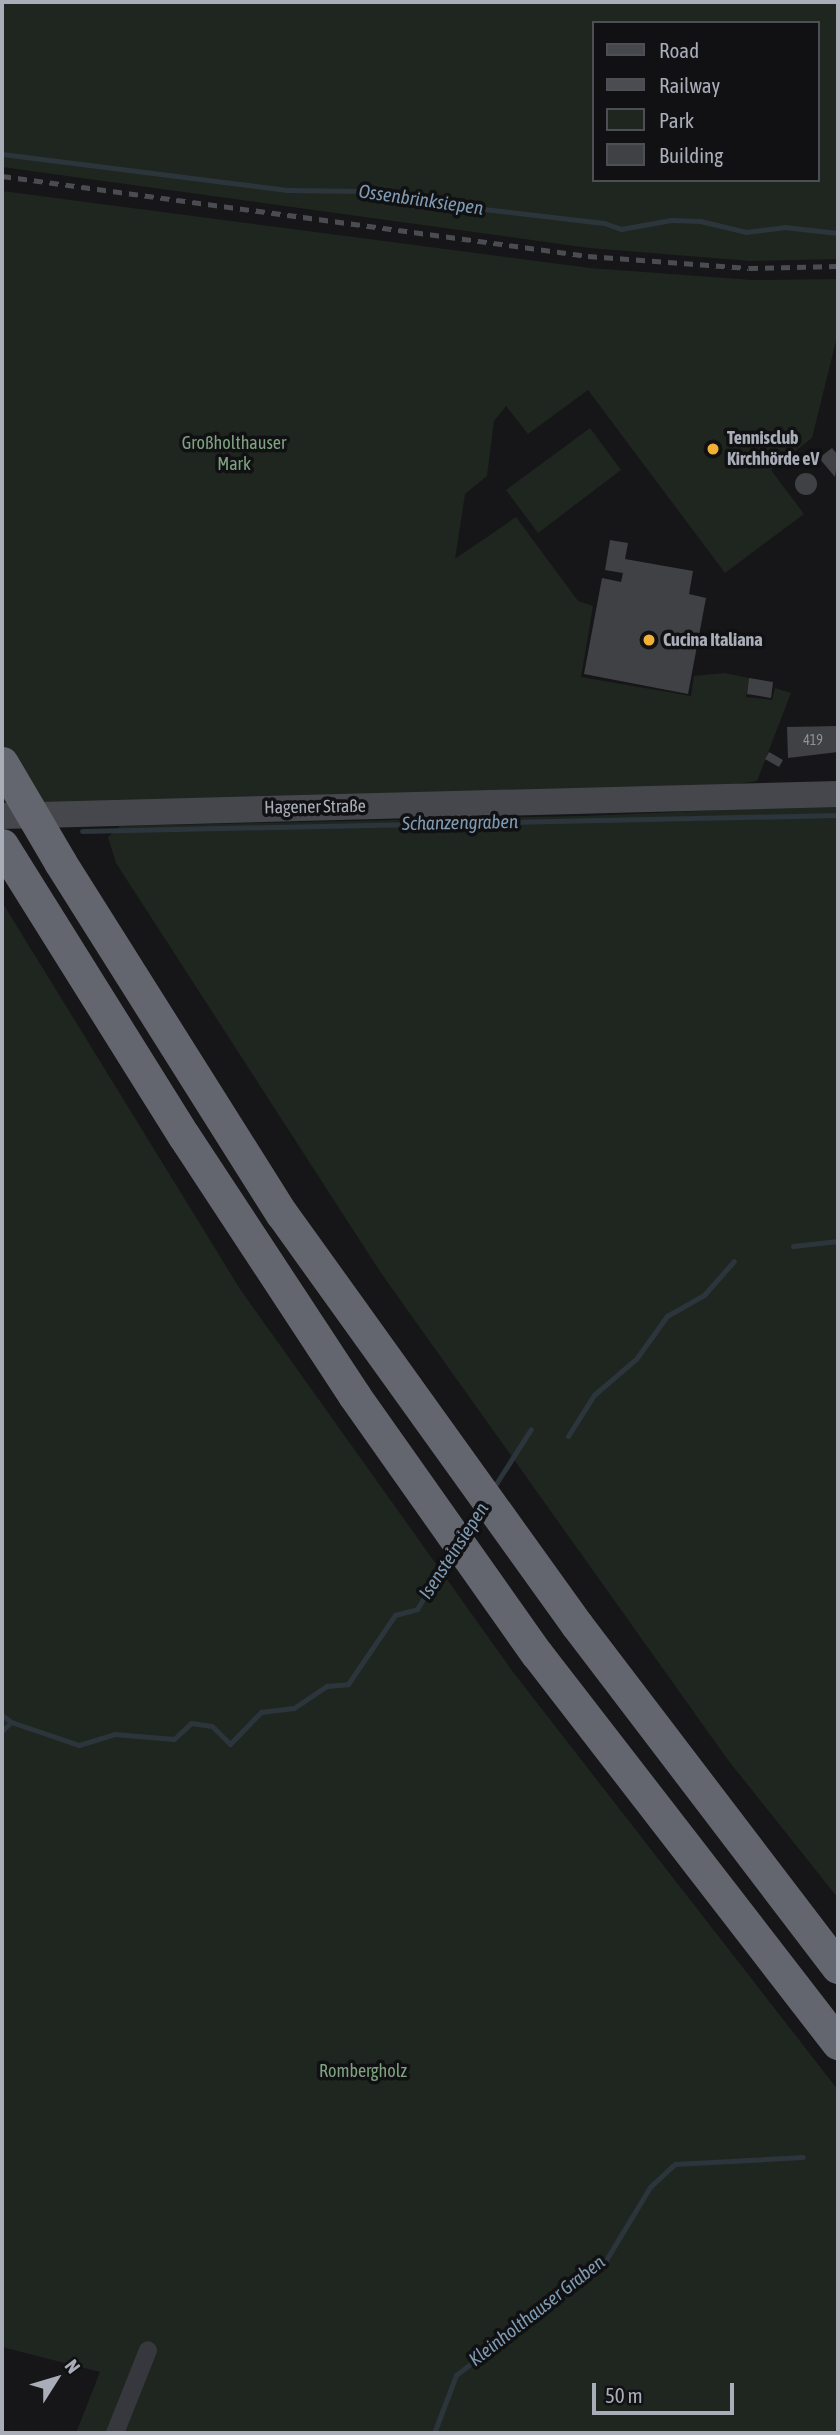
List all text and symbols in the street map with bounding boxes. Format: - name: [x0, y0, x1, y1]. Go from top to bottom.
- legend: [592, 21, 819, 182]
- text: Road: [659, 38, 699, 62]
- text: Railway: [659, 73, 720, 97]
- text: Park: [659, 108, 694, 132]
- text: Building: [659, 143, 723, 167]
- water label: Ossenbrinksiepen: [357, 180, 485, 220]
- place label: Tennisclub Kirchhörde eV: [727, 428, 819, 471]
- park label: Großholthauser Mark: [182, 433, 286, 476]
- marker: Tennisclub Kirchhörde eV: [705, 441, 721, 457]
- place label: Cucina Italiana: [663, 629, 763, 651]
- marker: Cucina Italiana: [641, 632, 657, 648]
- house number: 419: [803, 732, 823, 748]
- street label: Hagener Straße: [264, 795, 366, 819]
- water label: Schanzengraben: [402, 811, 518, 835]
- water label: Isensteinsiepen: [414, 1499, 494, 1603]
- park label: Rombergholz: [319, 2060, 407, 2082]
- water label: Kleinholthauser Graben: [464, 2251, 610, 2371]
- north arrow: [21, 2344, 91, 2414]
- text: N: [61, 2355, 85, 2377]
- scale bar: [595, 2368, 737, 2412]
- text: 50 m: [605, 2383, 643, 2407]

